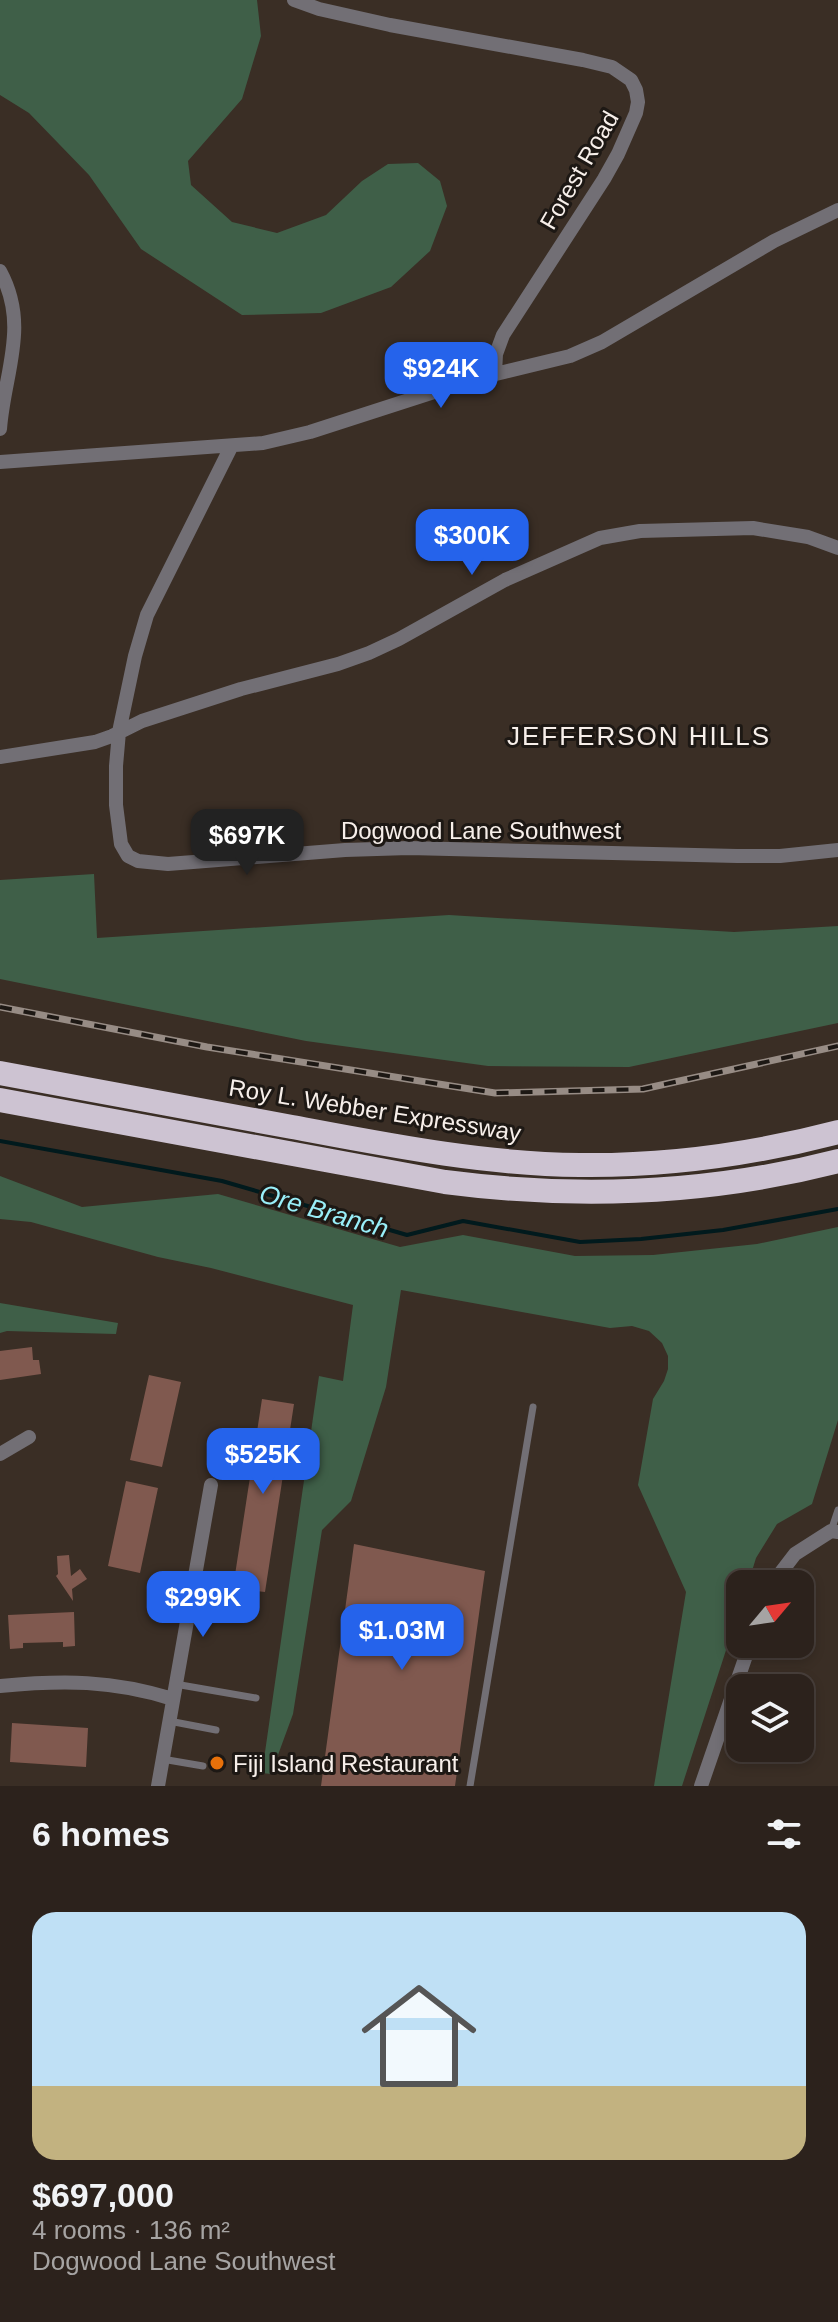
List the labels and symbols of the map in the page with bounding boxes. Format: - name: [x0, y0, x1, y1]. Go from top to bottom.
- street label: Forest Road: [534, 106, 624, 234]
- pin: $924K: [385, 342, 497, 410]
- pin: $300K: [416, 509, 528, 577]
- district label: JEFFERSON HILLS: [507, 721, 771, 751]
- pin: $697K: [191, 809, 303, 877]
- street label: Dogwood Lane Southwest: [341, 817, 621, 844]
- street label: Roy L. Webber Expressway: [227, 1074, 523, 1146]
- water label: Ore Branch: [256, 1178, 392, 1244]
- pin: $525K: [207, 1428, 319, 1496]
- north arrow: [726, 1570, 814, 1658]
- pin: $299K: [147, 1571, 259, 1639]
- pin: $1.03M: [337, 1604, 467, 1672]
- place label: Fiji Island Restaurant: [233, 1750, 459, 1777]
- marker: Fiji Island Restaurant: [208, 1754, 226, 1772]

